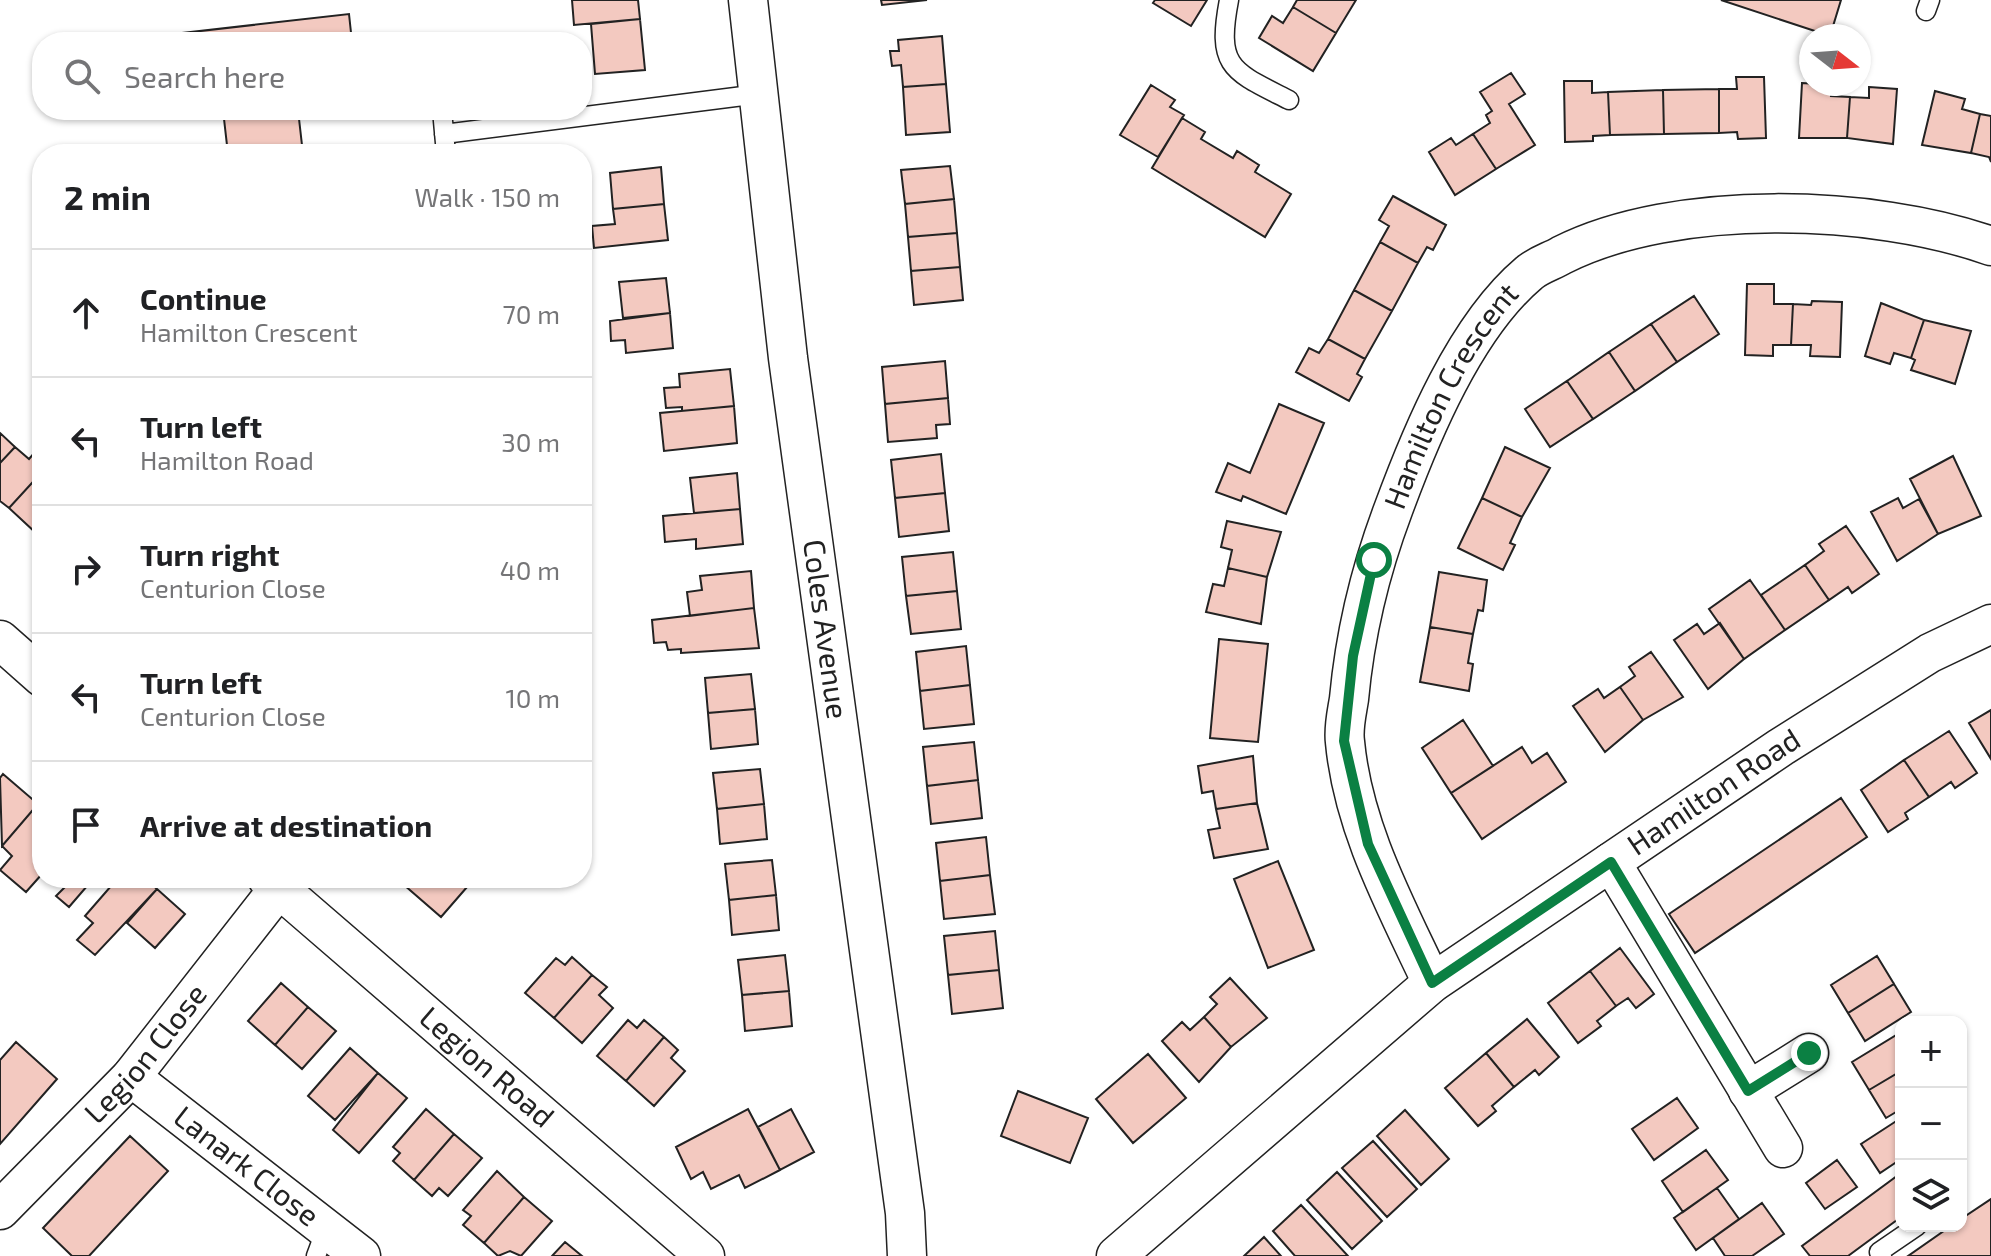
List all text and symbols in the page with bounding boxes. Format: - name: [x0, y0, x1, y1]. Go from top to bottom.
- north arrow: [1799, 24, 1871, 96]
- search box: [32, 32, 592, 120]
- icon: search: [60, 54, 104, 98]
- text: Search here: [124, 58, 285, 94]
- text: 2 min: [64, 176, 151, 217]
- text: Walk · 150 m: [414, 181, 560, 212]
- street label: Hamilton Crescent: [1375, 274, 1525, 513]
- text: Continue: [140, 280, 267, 316]
- icon: ahead: [64, 291, 108, 335]
- text: 70 m: [502, 298, 560, 329]
- text: Hamilton Crescent: [140, 316, 358, 347]
- text: Turn left: [140, 408, 262, 444]
- icon: left: [64, 419, 108, 463]
- text: 30 m: [501, 426, 560, 457]
- text: Hamilton Road: [140, 444, 314, 475]
- text: Turn right: [140, 536, 280, 572]
- street label: Coles Avenue: [797, 537, 857, 721]
- route start: [1356, 542, 1392, 578]
- icon: right: [64, 547, 108, 591]
- text: 40 m: [500, 554, 560, 585]
- text: Centurion Close: [140, 572, 326, 603]
- text: Turn left: [140, 664, 262, 700]
- icon: left: [64, 675, 108, 719]
- text: 10 m: [505, 682, 560, 713]
- text: Centurion Close: [140, 700, 326, 731]
- street label: Hamilton Road: [1620, 720, 1806, 862]
- icon: arrive: [64, 803, 108, 847]
- text: Arrive at destination: [140, 807, 432, 843]
- street label: Legion Close: [76, 976, 213, 1130]
- street label: Legion Road: [413, 998, 562, 1134]
- map controls: [1895, 1016, 1967, 1232]
- button: +: [1895, 1016, 1967, 1088]
- route end: [1791, 1035, 1827, 1071]
- button: −: [1895, 1088, 1967, 1160]
- street label: Lanark Close: [168, 1097, 327, 1233]
- button: layers: [1895, 1160, 1967, 1232]

